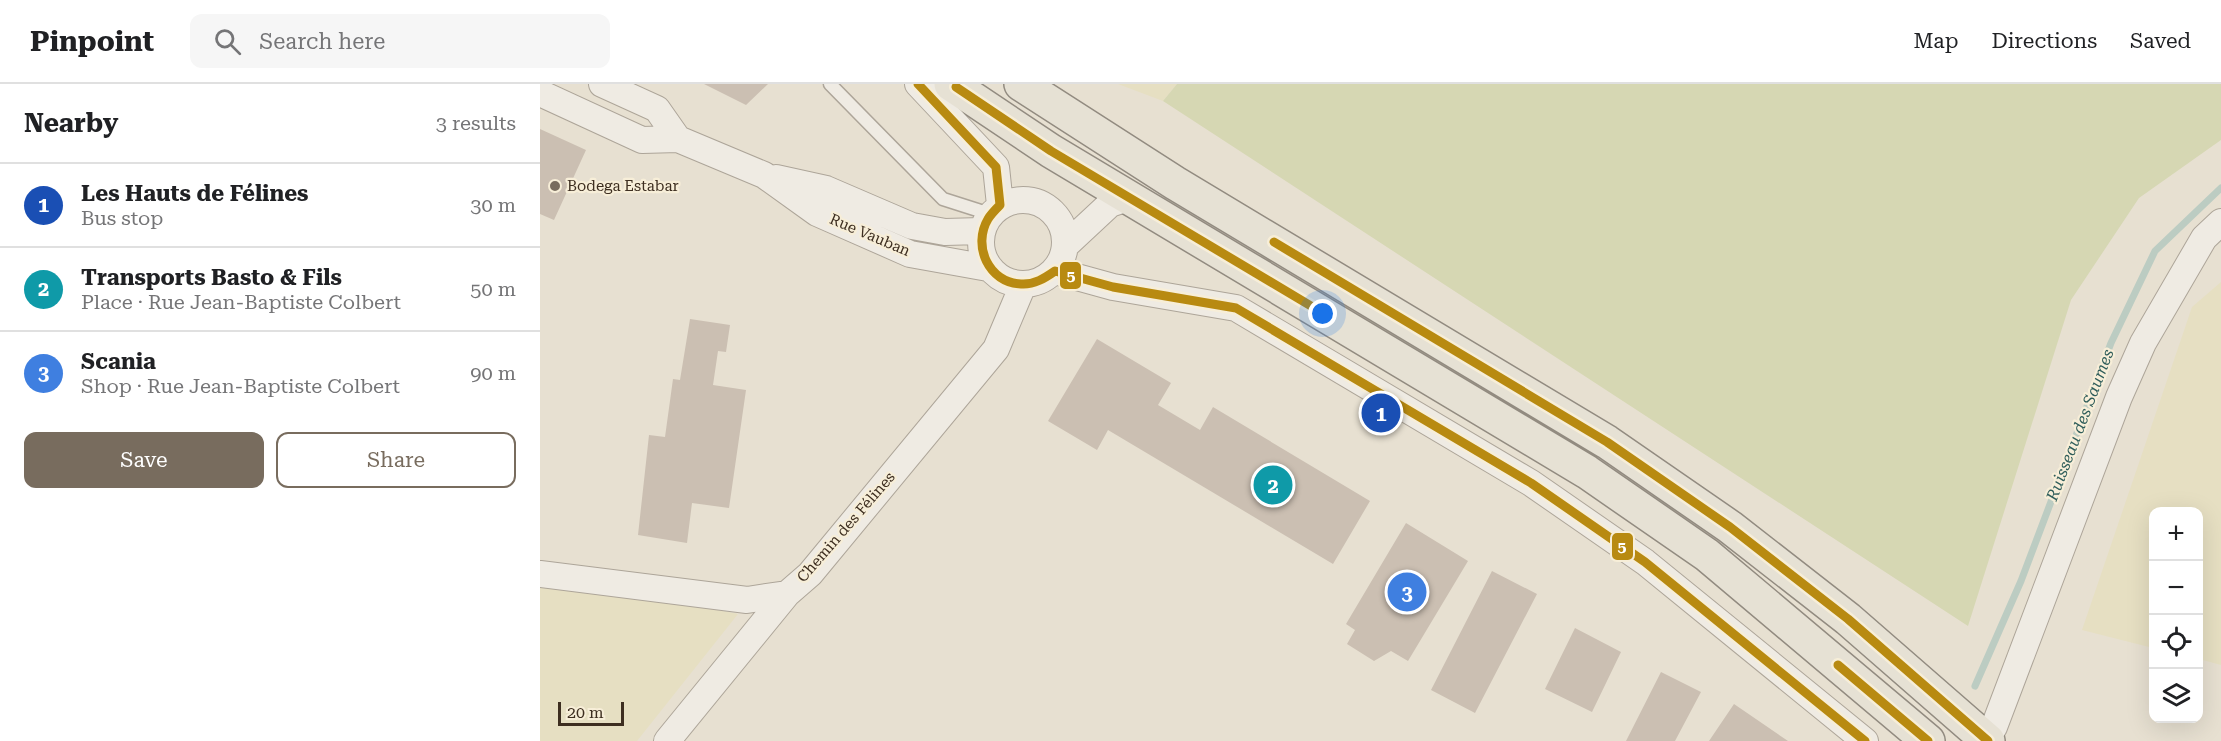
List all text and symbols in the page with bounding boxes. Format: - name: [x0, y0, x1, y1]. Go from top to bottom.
- search box: [190, 14, 610, 68]
- text: Pinpoint: [30, 25, 154, 58]
- icon: search: [211, 25, 244, 58]
- text: Search here: [259, 29, 385, 54]
- text: Map: [1914, 29, 1958, 53]
- text: Directions: [1991, 29, 2097, 53]
- text: Saved: [2130, 29, 2191, 53]
- text: Nearby: [24, 108, 118, 138]
- text: 3 results: [436, 111, 516, 135]
- place label: Bodega Estabar: [567, 177, 679, 195]
- marker: Bodega Estabar: [548, 179, 562, 193]
- text: Les Hauts de Félines: [81, 181, 308, 206]
- text: 1: [38, 193, 49, 217]
- text: 30 m: [470, 193, 516, 217]
- text: Bus stop: [81, 206, 163, 230]
- street label: Rue Vauban: [827, 210, 913, 260]
- line badge: 5: [1059, 261, 1082, 290]
- text: Transports Basto & Fils: [81, 265, 342, 290]
- text: 5: [1067, 266, 1076, 285]
- text: 2: [38, 277, 49, 301]
- text: 50 m: [470, 277, 516, 301]
- text: Place · Rue Jean-Baptiste Colbert: [81, 290, 401, 314]
- your location: [1308, 299, 1337, 328]
- water label: Ruisseau des Saumes: [2042, 346, 2118, 504]
- text: Scania: [81, 349, 156, 374]
- text: 3: [38, 361, 49, 385]
- text: 90 m: [470, 361, 516, 385]
- text: Shop · Rue Jean-Baptiste Colbert: [81, 374, 400, 398]
- pin: 1: [1362, 390, 1400, 436]
- button: Save: [24, 432, 264, 488]
- button: Share: [276, 432, 516, 488]
- pin: 2: [1254, 462, 1292, 508]
- street label: Chemin des Félines: [793, 468, 899, 586]
- map controls: [2149, 507, 2203, 723]
- button: +: [2149, 507, 2203, 561]
- line badge: 5: [1611, 532, 1634, 561]
- text: 5: [1618, 537, 1627, 556]
- button: −: [2149, 561, 2203, 615]
- pin: 3: [1388, 570, 1426, 614]
- button: locate: [2149, 615, 2203, 669]
- button: layers: [2149, 669, 2203, 723]
- scale bar: [558, 699, 624, 726]
- text: 20 m: [567, 703, 604, 722]

